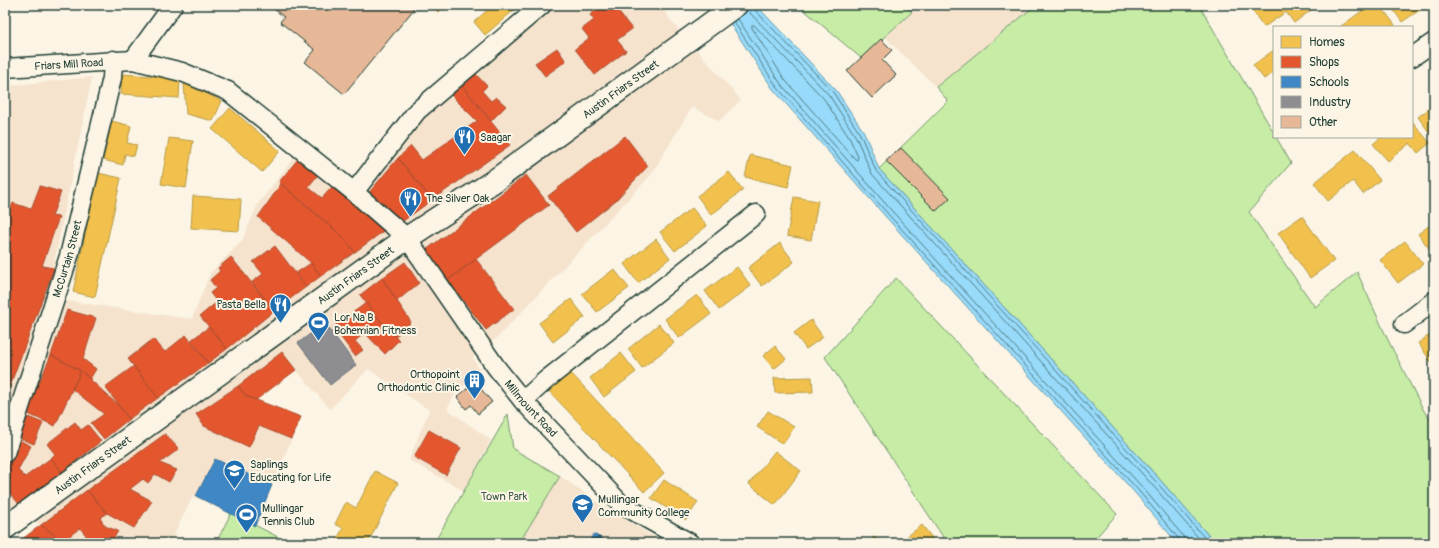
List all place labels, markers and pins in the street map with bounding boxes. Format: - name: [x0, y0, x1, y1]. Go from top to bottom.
- restaurant icon: Saagar: [452, 124, 478, 157]
- place label: Saagar: [480, 131, 511, 144]
- restaurant icon: The Silver Oak: [398, 185, 424, 218]
- place label: The Silver Oak: [426, 192, 490, 205]
- restaurant icon: Pasta Bella: [268, 291, 294, 324]
- place label: Pasta Bella: [216, 298, 266, 311]
- sports icon: Lor Na B Bohemian Fitness: [306, 310, 332, 343]
- place label: Lor Na B Bohemian Fitness: [334, 311, 416, 337]
- building icon: Orthopoint Orthodontic Clinic: [462, 367, 488, 400]
- place label: Orthopoint Orthodontic Clinic: [377, 368, 461, 394]
- school or university icon: Saplings Educating for Life: [221, 457, 247, 490]
- place label: Saplings Educating for Life: [250, 458, 331, 484]
- school or university icon: Mullingar Community College: [569, 492, 595, 525]
- place label: Mullingar Community College: [598, 493, 690, 519]
- sports icon: Mullingar Tennis Club: [234, 501, 260, 534]
- place label: Mullingar Tennis Club: [262, 502, 315, 528]

